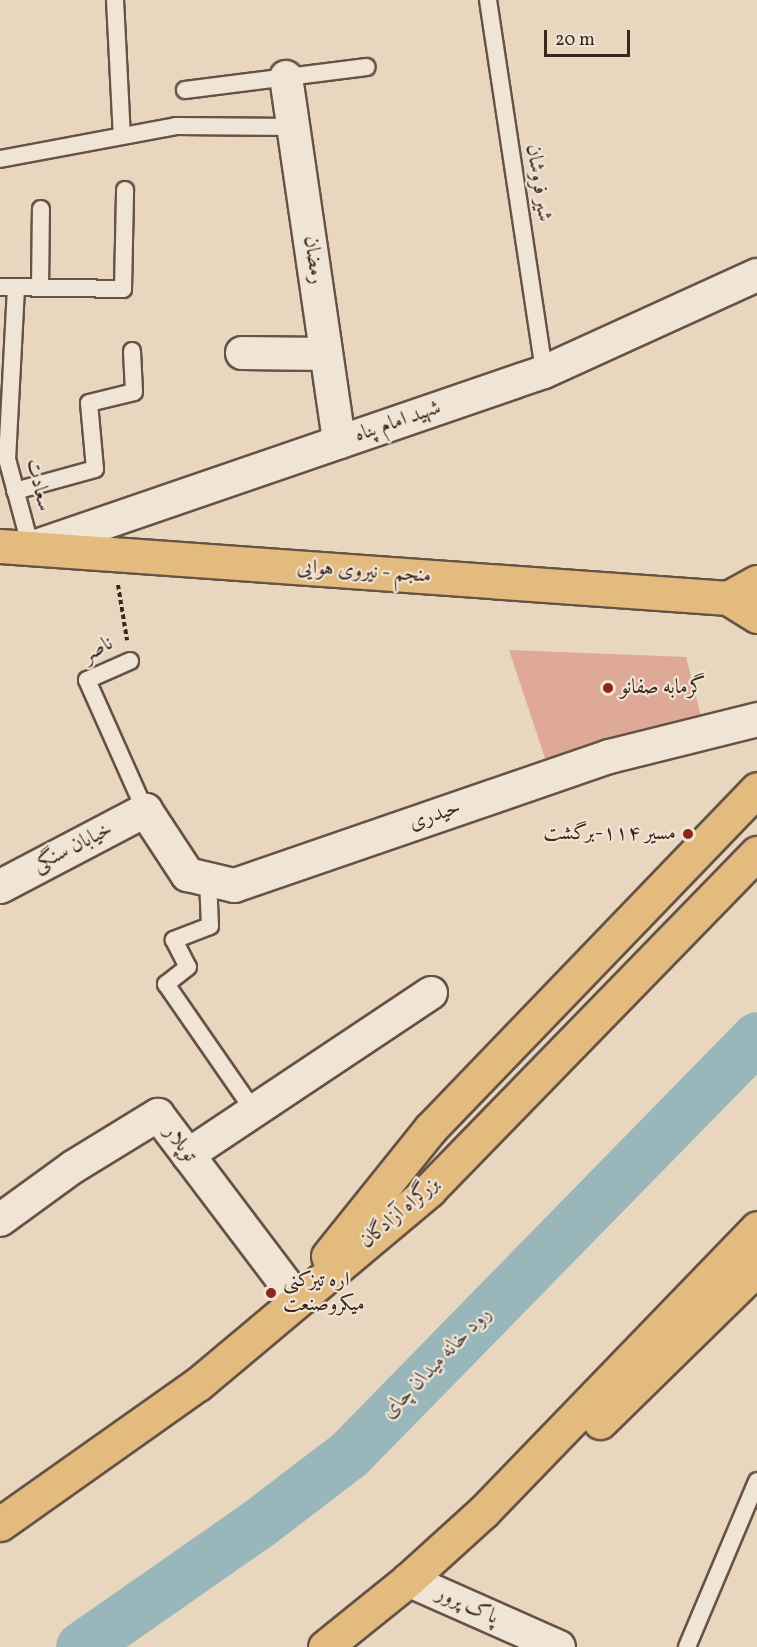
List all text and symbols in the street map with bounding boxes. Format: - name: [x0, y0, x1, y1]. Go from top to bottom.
- scale bar: [547, 18, 632, 56]
- text: 20 m: [555, 28, 595, 53]
- street label: شیر فروشان: [519, 142, 557, 224]
- street label: رمضان: [297, 234, 329, 286]
- street label: شهید امام پناه: [352, 396, 444, 448]
- street label: سعادت: [19, 456, 57, 514]
- street label: منجم - نیروی هوایی: [296, 555, 432, 589]
- street label: ناصر: [78, 631, 118, 669]
- place label: گرمابه صفانو: [620, 675, 705, 701]
- marker: گرمابه صفانو: [601, 681, 615, 695]
- street label: حیدری: [406, 795, 464, 837]
- street label: خیابان سنگی: [29, 817, 117, 879]
- place label: مسیر ۱۱۴-برگشت: [543, 821, 676, 847]
- marker: مسیر ۱۱۴-برگشت: [681, 827, 695, 841]
- street label: توپلار: [158, 1121, 202, 1167]
- street label: بزرگراه آزادگان: [355, 1171, 445, 1255]
- place label: اره تیزکنی میکروصنعت: [283, 1268, 365, 1318]
- marker: اره تیزکنی میکروصنعت: [264, 1286, 278, 1300]
- water label: رود خانه میدان چای: [376, 1301, 498, 1425]
- street label: پاک پرور: [432, 1581, 502, 1631]

